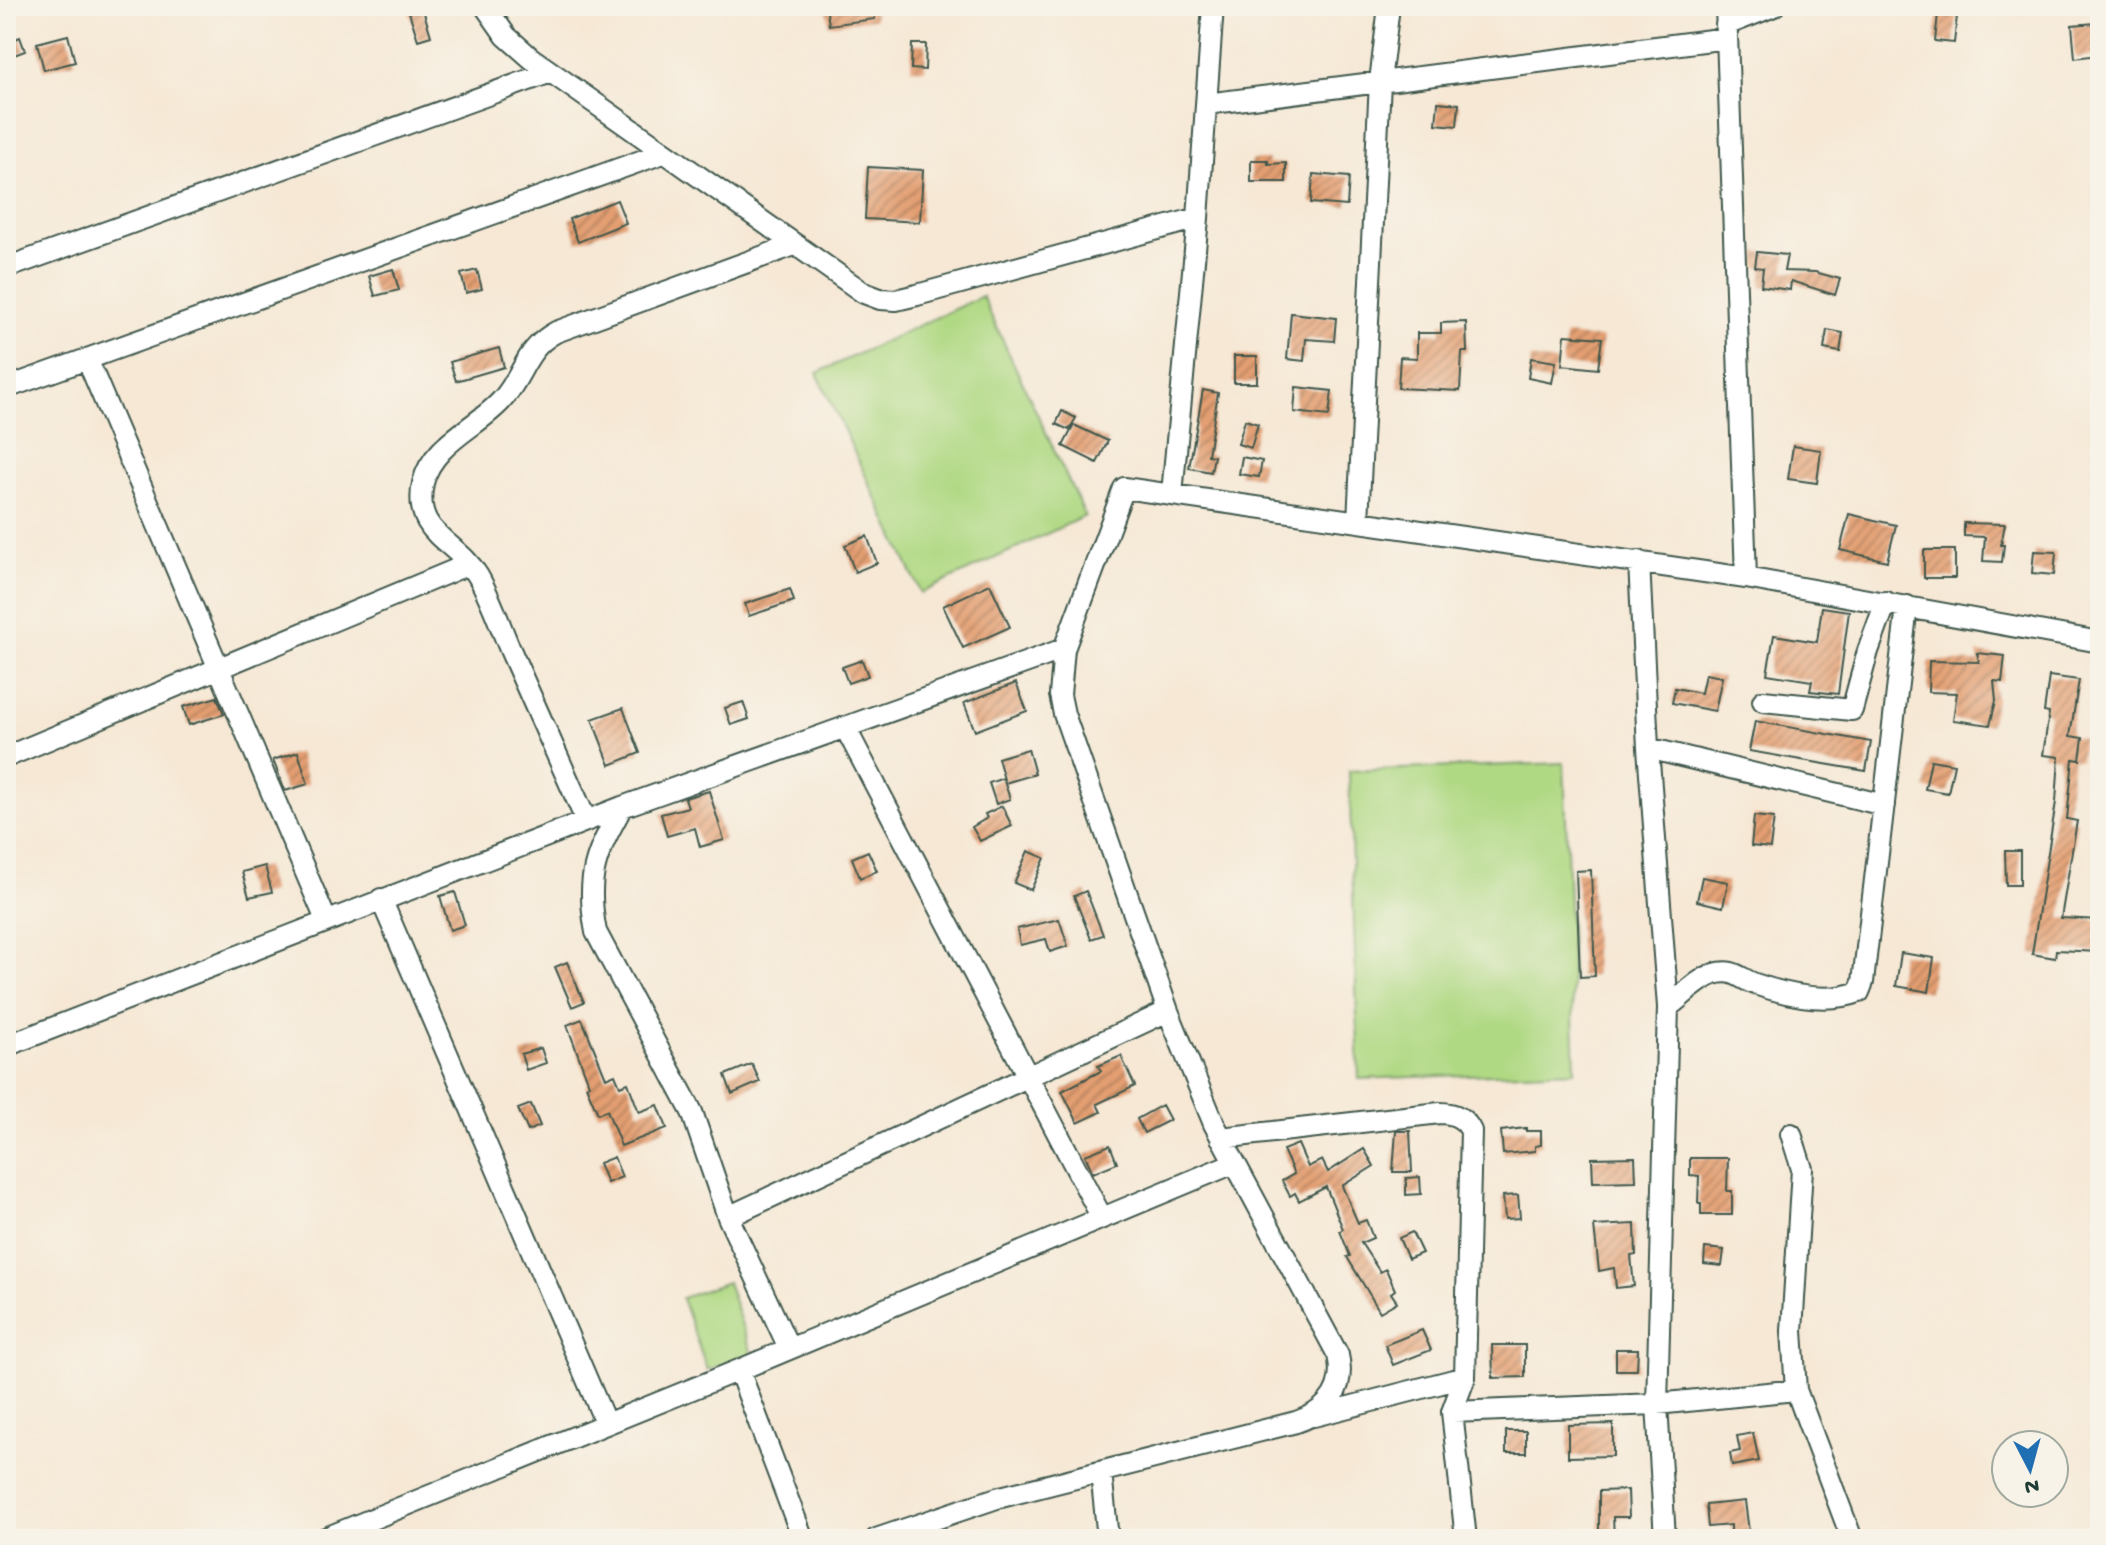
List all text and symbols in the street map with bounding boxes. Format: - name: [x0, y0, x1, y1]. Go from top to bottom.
- north arrow: [1990, 1429, 2070, 1509]
- text: N: [2023, 1471, 2040, 1499]

